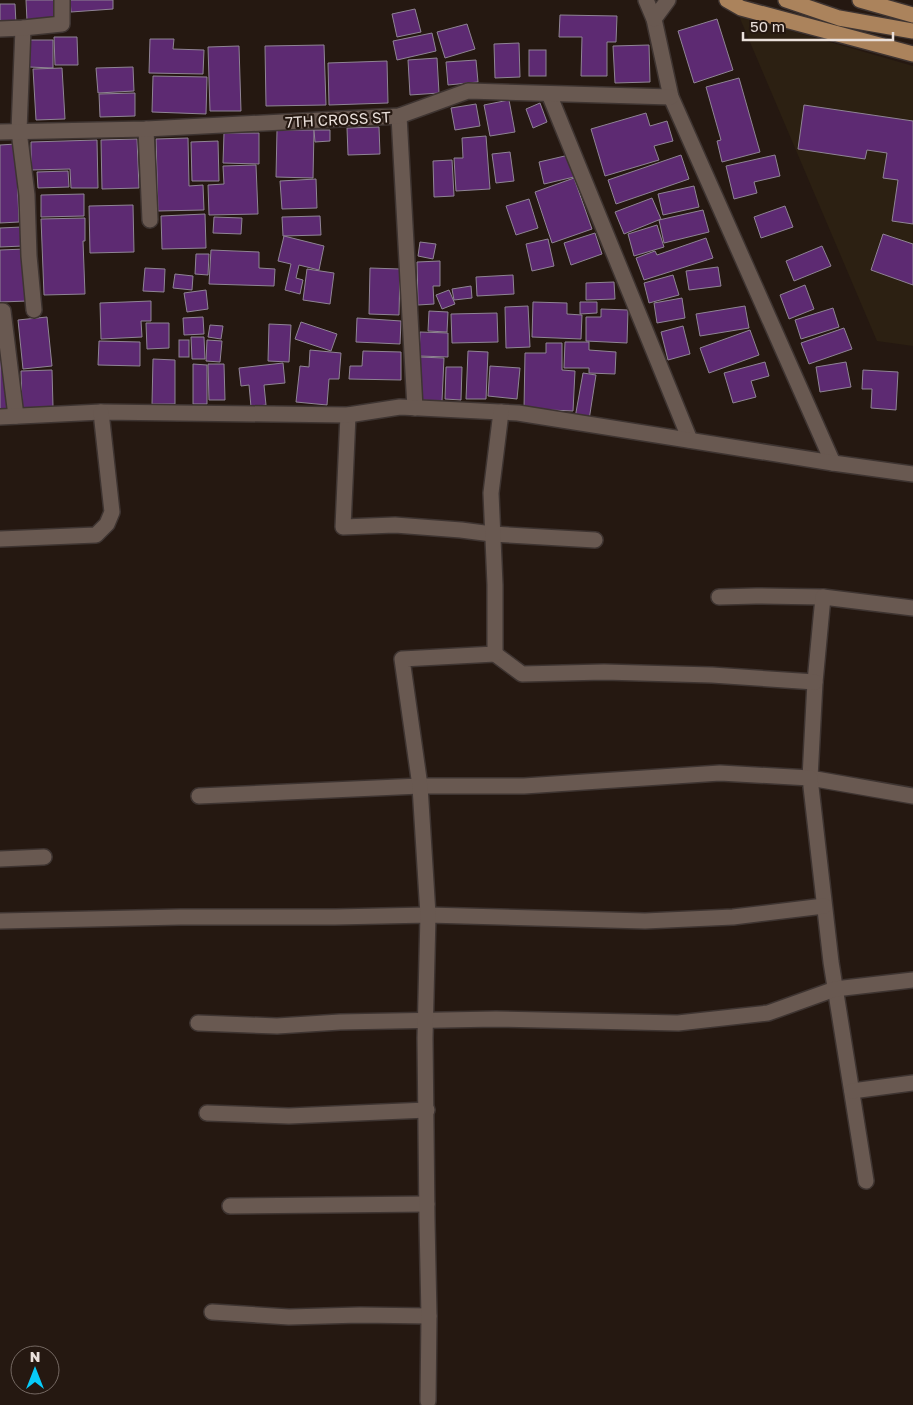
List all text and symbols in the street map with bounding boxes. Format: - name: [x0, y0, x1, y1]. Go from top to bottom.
- scale bar: [743, 10, 893, 42]
- text: 50 m: [750, 17, 785, 35]
- street label: 7TH CROSS ST: [285, 107, 391, 131]
- north arrow: [10, 1345, 60, 1395]
- text: N: [30, 1348, 40, 1365]

